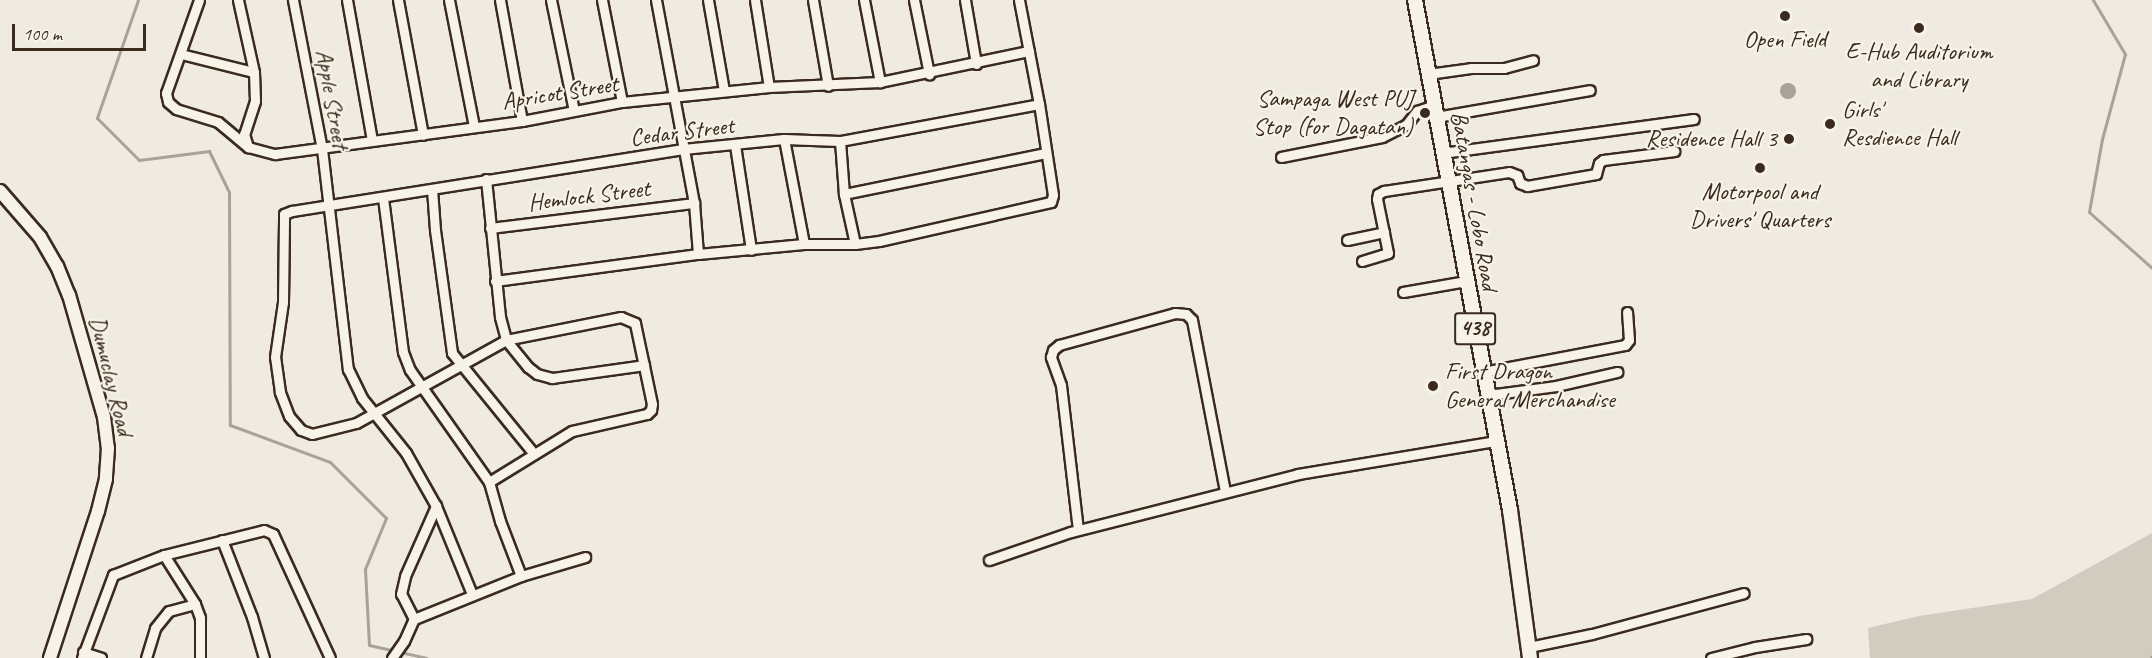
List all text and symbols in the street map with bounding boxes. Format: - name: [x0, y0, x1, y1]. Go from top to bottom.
- marker: Open Field: [1778, 9, 1792, 23]
- scale bar: [15, 12, 148, 50]
- marker: E-Hub Auditorium and Library: [1912, 21, 1926, 35]
- text: 100 m: [23, 23, 62, 45]
- place label: Open Field: [1744, 26, 1826, 54]
- place label: E-Hub Auditorium and Library: [1846, 38, 1992, 94]
- street label: Apple Street: [309, 47, 355, 151]
- street label: Apricot Street: [500, 70, 620, 116]
- place label: Sampaga West PUJ Stop (for Dagatan): [1253, 85, 1413, 141]
- place label: Girls' Resdience Hall: [1842, 96, 1957, 152]
- marker: Sampaga West PUJ Stop (for Dagatan): [1418, 106, 1432, 120]
- street label: Batangas - Lobo Road: [1444, 109, 1504, 293]
- street label: Cedar Street: [628, 111, 736, 153]
- marker: Girls' Resdience Hall: [1823, 117, 1837, 131]
- place label: Residence Hall 3: [1645, 125, 1777, 153]
- marker: Residence Hall 3: [1782, 132, 1796, 146]
- marker: Motorpool and Drivers' Quarters: [1753, 161, 1767, 175]
- street label: Hemlock Street: [526, 174, 652, 218]
- place label: Motorpool and Drivers' Quarters: [1690, 178, 1830, 234]
- road number: 438: [1454, 310, 1496, 348]
- street label: Dumuclay Road: [82, 314, 140, 438]
- place label: First Dragon General Merchandise: [1445, 358, 1615, 414]
- marker: First Dragon General Merchandise: [1426, 379, 1440, 393]

